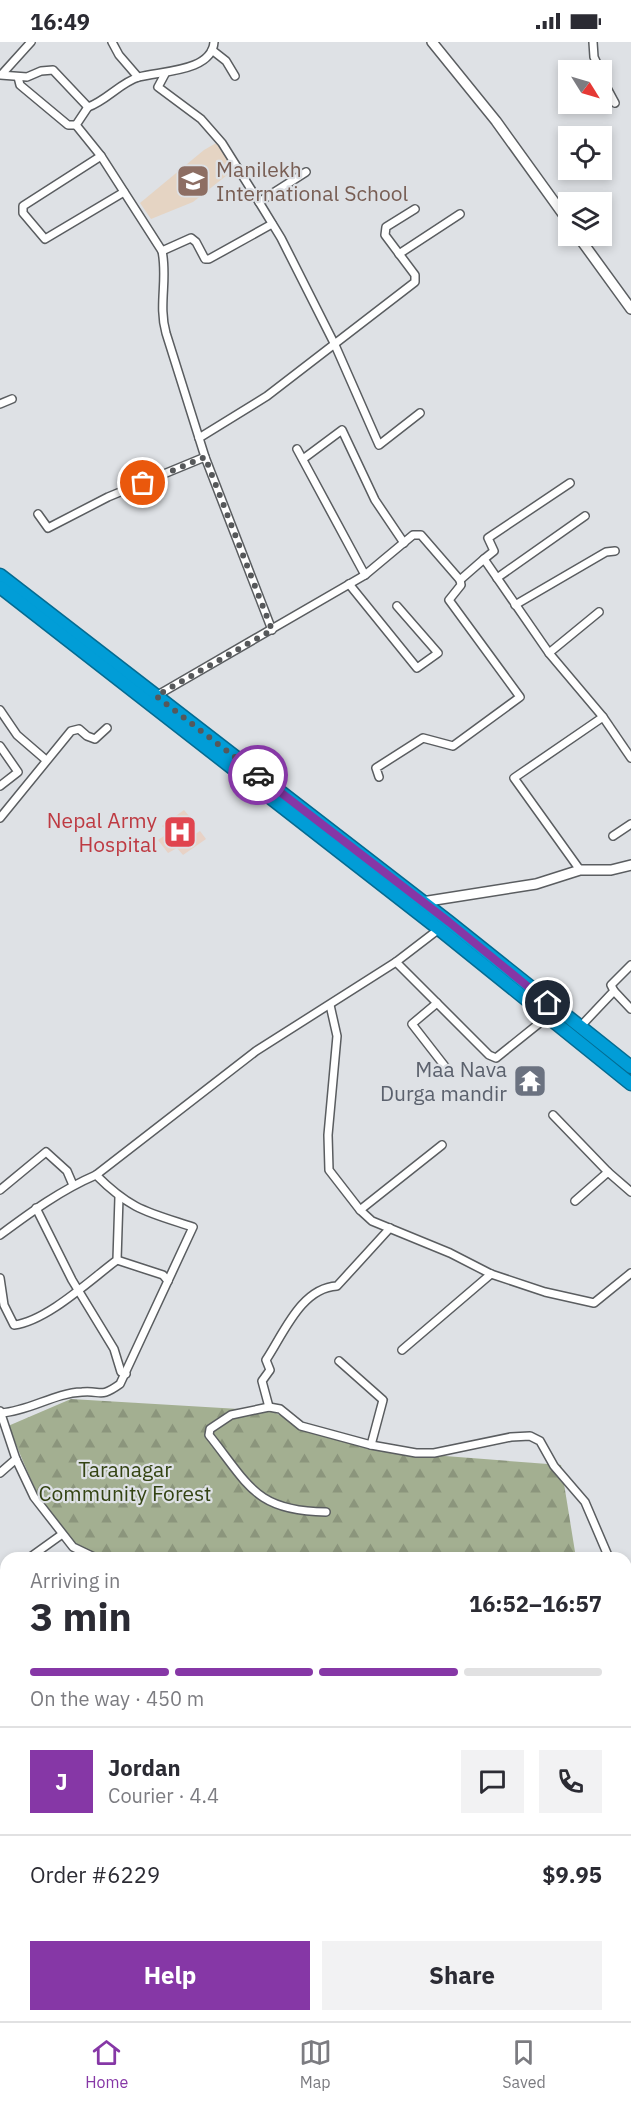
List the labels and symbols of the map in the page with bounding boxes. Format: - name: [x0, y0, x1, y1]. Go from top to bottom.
- north arrow: [558, 60, 612, 114]
- place label: Manilekh International School: [216, 155, 408, 207]
- school or university icon: Manilekh International School: [175, 163, 211, 199]
- pin: [117, 457, 168, 508]
- courier: [228, 745, 288, 805]
- place label: Nepal Army Hospital: [47, 806, 158, 858]
- hospital icon: Nepal Army Hospital: [162, 814, 198, 850]
- pin: [522, 977, 573, 1028]
- place label: Maa Nava Durga mandir: [380, 1055, 507, 1107]
- temple icon: Maa Nava Durga mandir: [512, 1063, 548, 1099]
- park label: Taranagar Community Forest: [39, 1455, 211, 1507]

